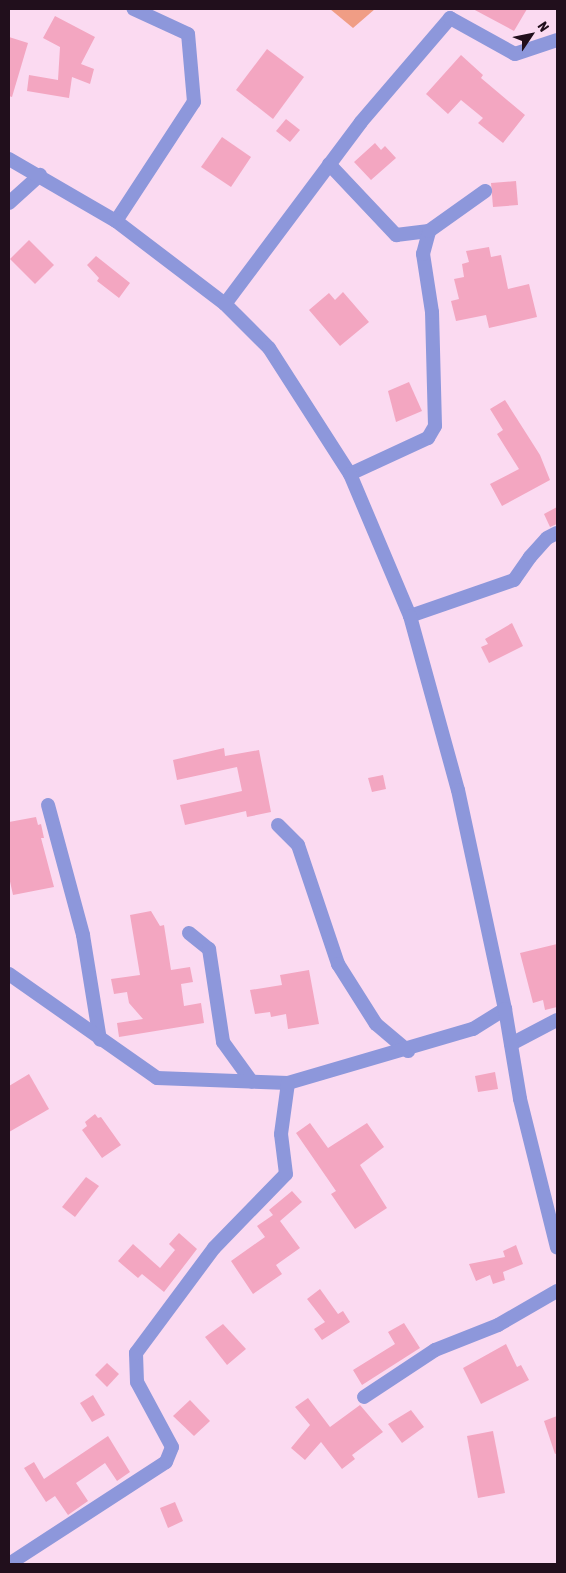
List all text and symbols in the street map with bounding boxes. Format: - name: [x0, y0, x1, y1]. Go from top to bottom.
- north arrow: [506, 10, 556, 60]
- text: N: [534, 19, 552, 35]

